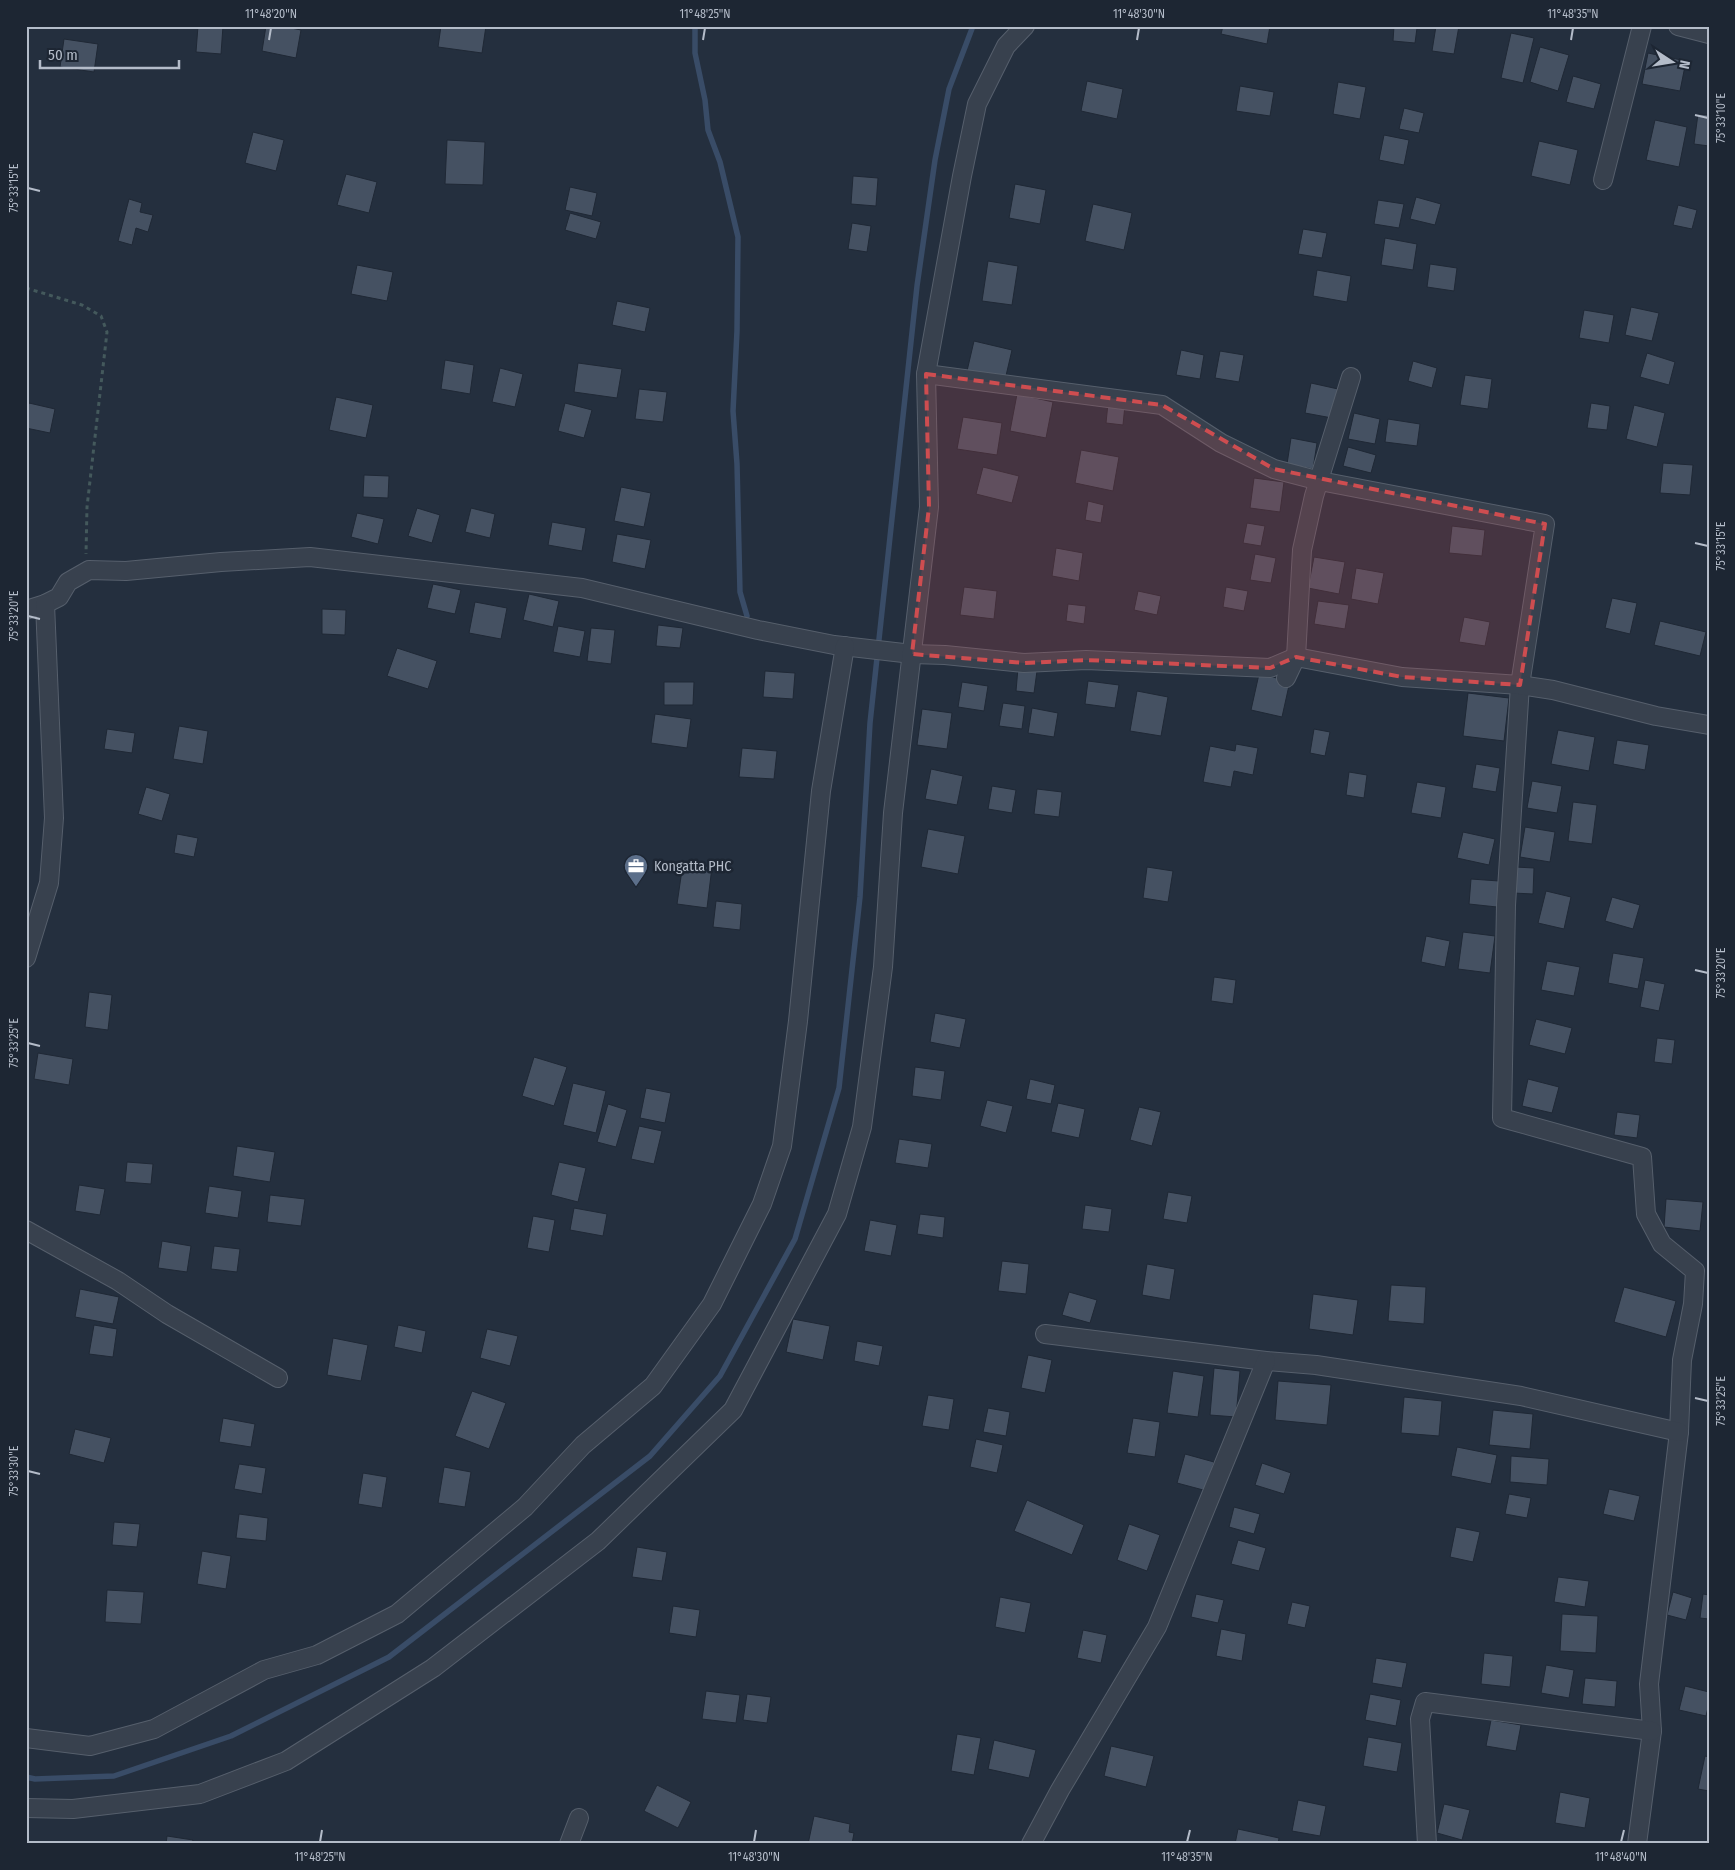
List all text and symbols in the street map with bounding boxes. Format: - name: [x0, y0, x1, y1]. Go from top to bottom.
- text: 11°48'20"N: [245, 7, 297, 21]
- text: 11°48'25"N: [679, 7, 731, 21]
- text: 11°48'30"N: [1113, 7, 1165, 21]
- text: 11°48'35"N: [1547, 7, 1599, 21]
- scale bar: [40, 38, 179, 70]
- north arrow: [1648, 38, 1698, 88]
- text: 50 m: [48, 46, 78, 64]
- text: N: [1675, 59, 1693, 70]
- text: 75°33'10"E: [1714, 93, 1728, 143]
- text: 75°33'15"E: [7, 163, 21, 212]
- text: 75°33'15"E: [1714, 521, 1728, 570]
- text: 75°33'20"E: [7, 590, 21, 641]
- office icon: Kongatta PHC: [623, 853, 649, 887]
- place label: Kongatta PHC: [654, 858, 731, 875]
- text: 75°33'20"E: [1714, 947, 1728, 998]
- text: 75°33'25"E: [7, 1018, 21, 1068]
- text: 75°33'25"E: [1714, 1376, 1728, 1426]
- text: 75°33'30"E: [7, 1445, 21, 1496]
- text: 11°48'25"N: [294, 1850, 346, 1864]
- text: 11°48'30"N: [728, 1850, 780, 1864]
- text: 11°48'35"N: [1161, 1850, 1213, 1864]
- text: 11°48'40"N: [1595, 1850, 1647, 1864]

